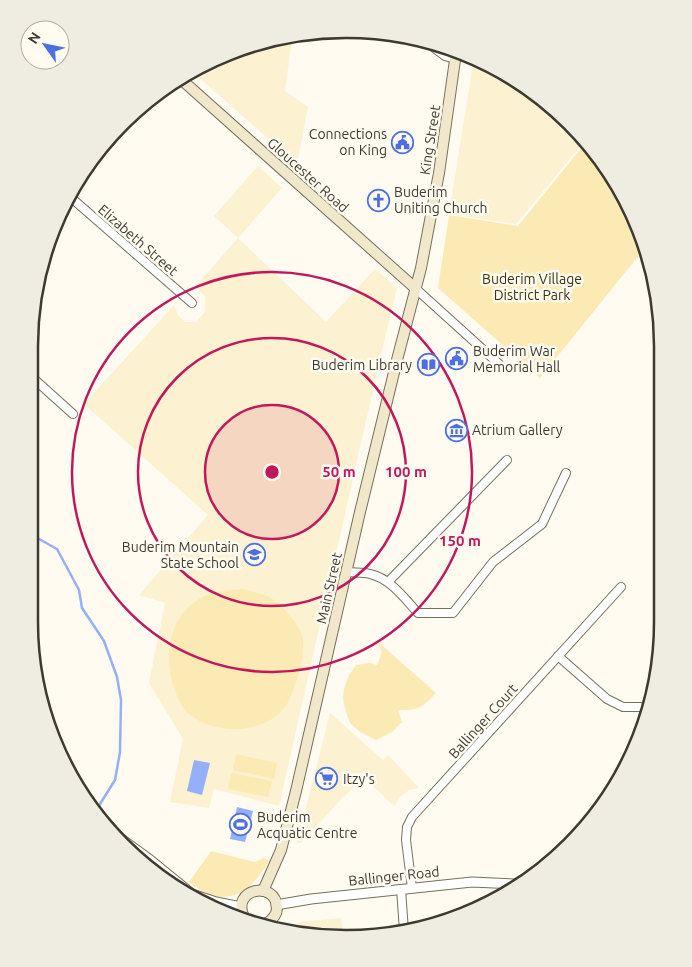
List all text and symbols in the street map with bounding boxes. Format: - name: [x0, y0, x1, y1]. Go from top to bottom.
- north arrow: [20, 20, 70, 70]
- text: N: [25, 29, 44, 47]
- street label: King Street: [417, 103, 443, 176]
- place label: Connections on King: [309, 126, 387, 158]
- public building icon: Connections on King: [391, 130, 415, 154]
- street label: Gloucester Road: [264, 134, 352, 216]
- place label: Buderim Uniting Church: [394, 184, 487, 216]
- church icon: Buderim Uniting Church: [366, 188, 390, 212]
- street label: Elizabeth Street: [95, 201, 181, 279]
- park label: Buderim Village District Park: [482, 271, 582, 303]
- place label: Buderim War Memorial Hall: [473, 343, 561, 375]
- public building icon: Buderim War Memorial Hall: [445, 347, 469, 371]
- library icon: Buderim Library: [416, 353, 440, 377]
- place label: Buderim Library: [312, 357, 412, 373]
- museum icon: Atrium Gallery: [444, 418, 468, 442]
- place label: Atrium Gallery: [472, 422, 563, 438]
- centre of rings: [263, 463, 281, 481]
- text: 50 m: [322, 463, 356, 480]
- text: 100 m: [385, 463, 427, 480]
- text: 150 m: [439, 532, 481, 549]
- place label: Buderim Mountain State School: [122, 539, 239, 571]
- school or university icon: Buderim Mountain State School: [243, 543, 267, 567]
- street label: Main Street: [313, 550, 345, 625]
- street label: Ballinger Court: [445, 680, 521, 762]
- supermarket icon: Itzy's: [315, 767, 339, 791]
- place label: Itzy's: [343, 771, 375, 787]
- place label: Buderim Acquatic Centre: [257, 809, 357, 841]
- sports icon: Buderim Acquatic Centre: [229, 813, 253, 837]
- street label: Ballinger Road: [348, 863, 440, 889]

